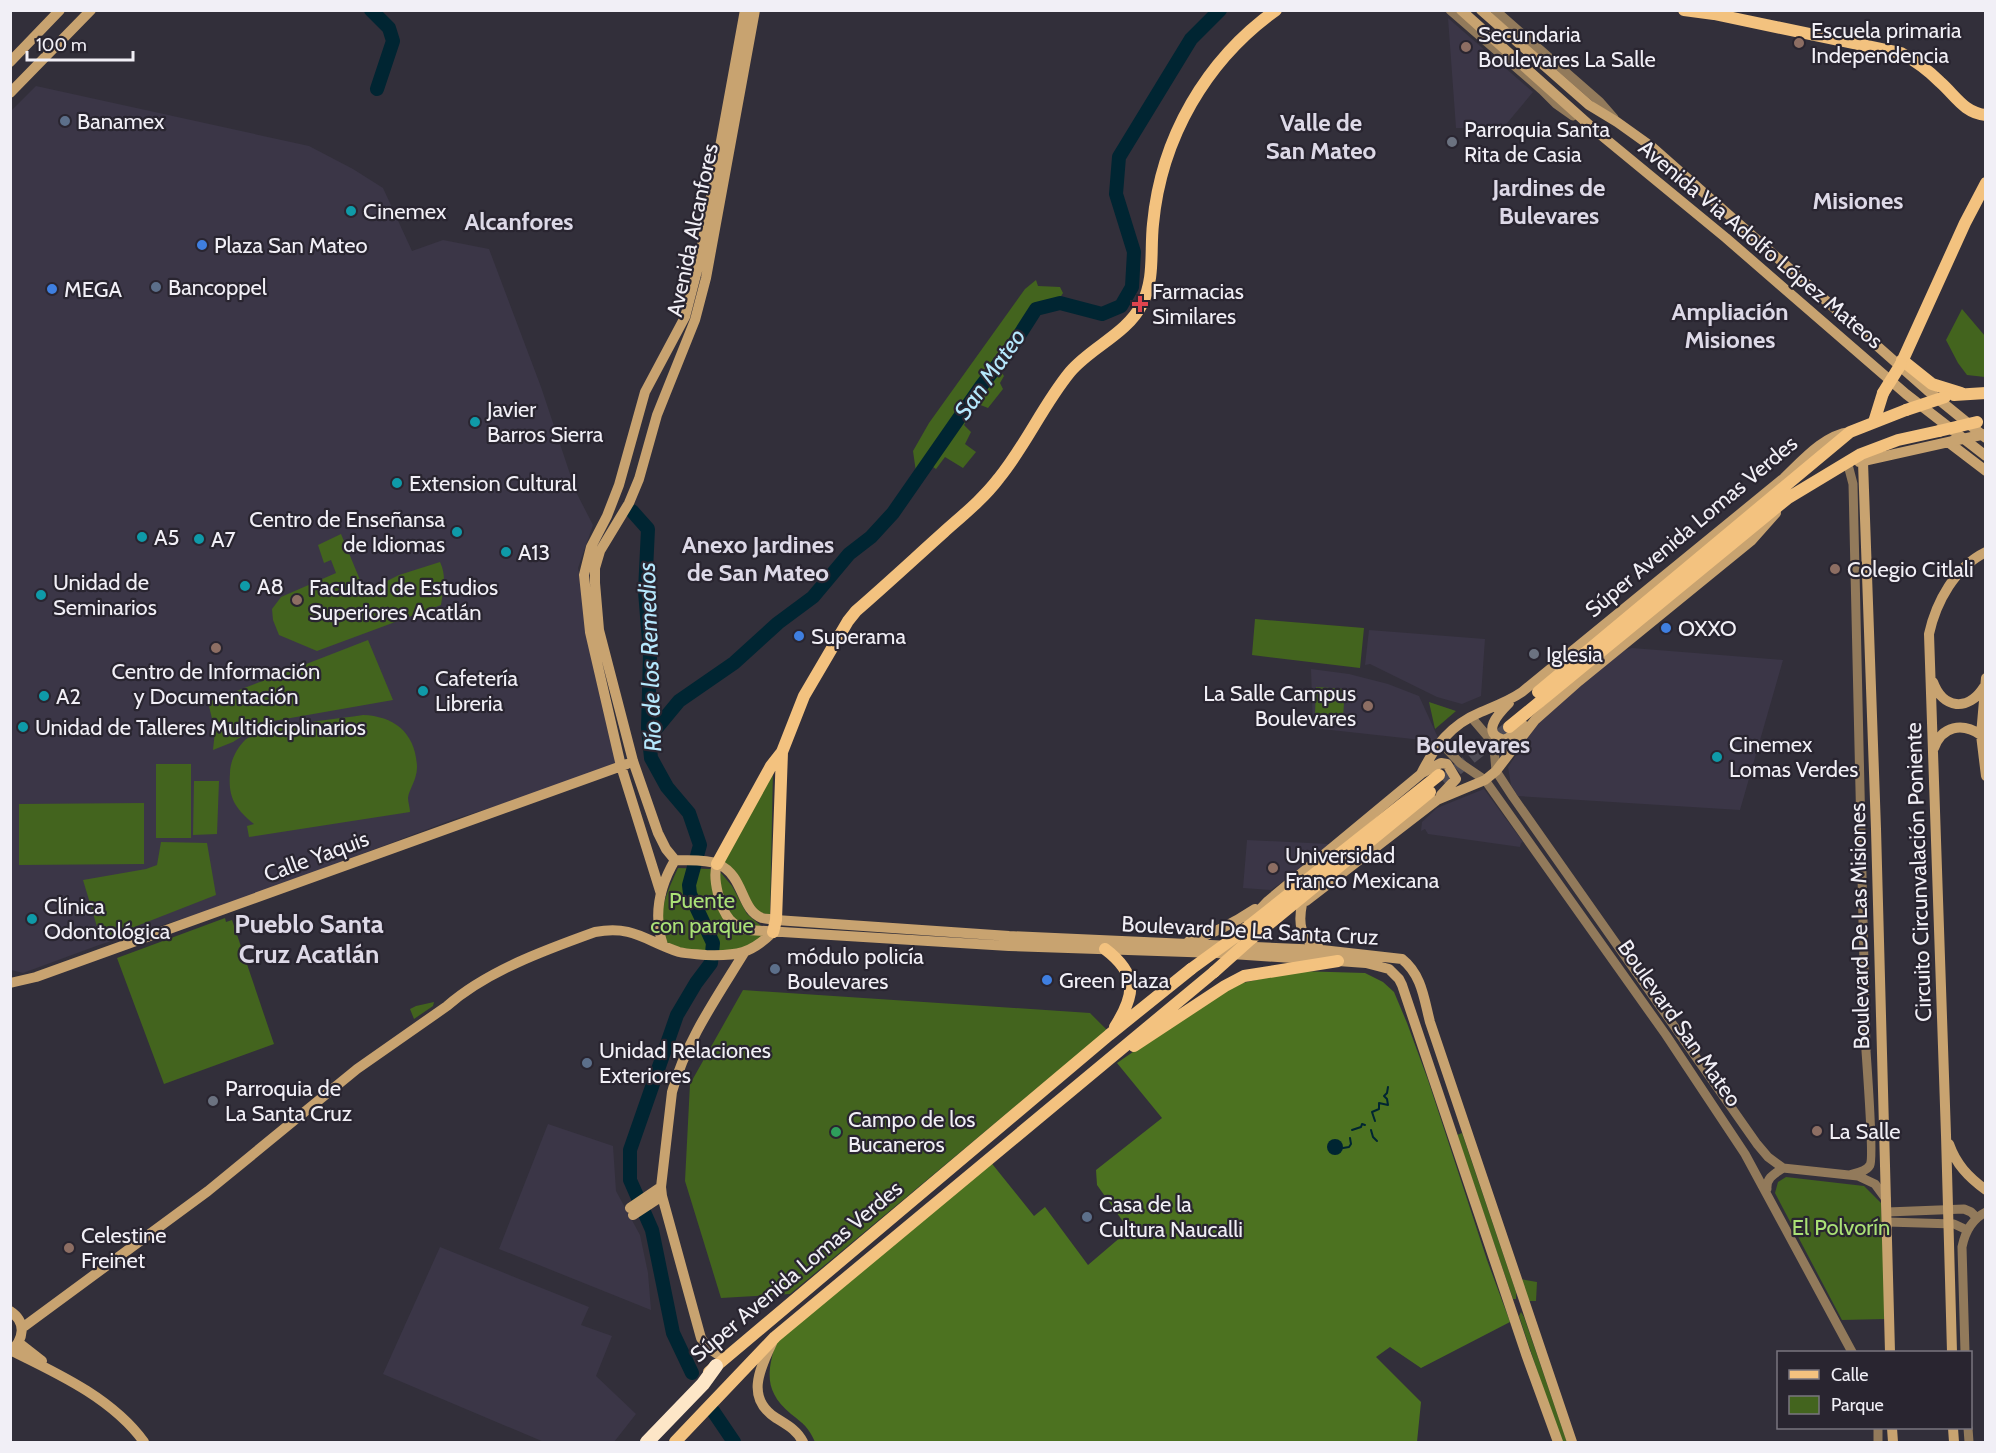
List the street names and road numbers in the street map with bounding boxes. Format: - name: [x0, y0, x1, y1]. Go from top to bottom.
- street label: Avenida Via Adolfo López Mateos: [1633, 134, 1888, 355]
- street label: Avenida Alcanfores: [661, 141, 724, 319]
- street label: Súper Avenida Lomas Verdes: [1580, 430, 1803, 623]
- street label: Circuito Circunvalación Poniente: [1900, 722, 1937, 1022]
- street label: Boulevard De Las Misiones: [1844, 802, 1875, 1050]
- street label: Calle Yaquis: [260, 825, 372, 888]
- street label: Boulevard De La Santa Cruz: [1121, 910, 1379, 951]
- street label: Boulevard San Mateo: [1612, 935, 1747, 1112]
- street label: Súper Avenida Lomas Verdes: [685, 1175, 908, 1368]

